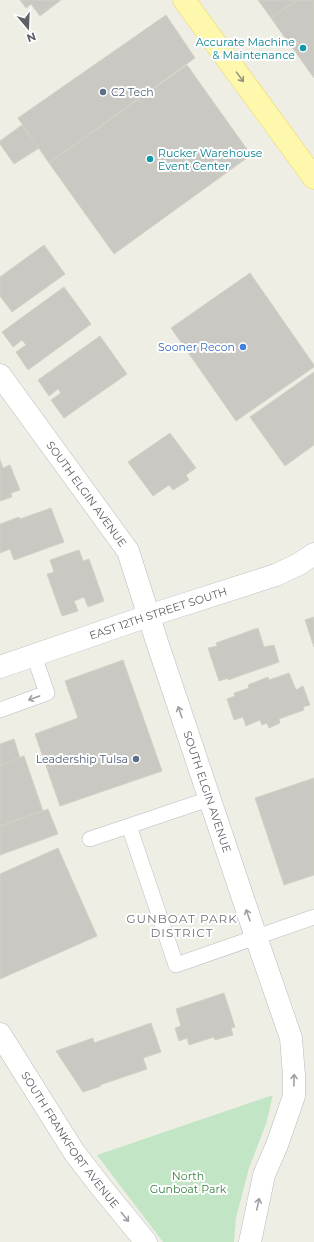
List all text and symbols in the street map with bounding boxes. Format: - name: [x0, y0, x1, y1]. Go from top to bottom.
- north arrow: [8, 8, 48, 48]
- text: N: [25, 29, 38, 46]
- place label: Accurate Machine & Maintenance: [196, 35, 295, 62]
- marker: Accurate Machine & Maintenance: [298, 43, 308, 53]
- one-way arrow: [236, 71, 244, 82]
- place label: C2 Tech: [111, 85, 154, 99]
- marker: C2 Tech: [98, 87, 108, 97]
- place label: Rucker Warehouse Event Center: [158, 146, 263, 173]
- marker: Rucker Warehouse Event Center: [145, 154, 155, 164]
- place label: Sooner Recon: [158, 340, 235, 354]
- marker: Sooner Recon: [238, 342, 248, 352]
- street label: SOUTH ELGIN AVENUE: [43, 438, 130, 550]
- street label: EAST 12TH STREET SOUTH: [87, 584, 229, 643]
- one-way arrow: [29, 694, 41, 702]
- one-way arrow: [176, 707, 184, 719]
- street label: SOUTH ELGIN AVENUE: [180, 729, 234, 854]
- place label: Leadership Tulsa: [36, 752, 128, 766]
- marker: Leadership Tulsa: [131, 754, 141, 764]
- one-way arrow: [244, 910, 252, 922]
- district label: GUNBOAT PARK DISTRICT: [126, 911, 238, 940]
- street label: SOUTH FRANKFORT AVENUE: [18, 1069, 122, 1211]
- one-way arrow: [290, 1074, 298, 1087]
- park label: North Gunboat Park: [150, 1169, 227, 1196]
- one-way arrow: [255, 1198, 263, 1211]
- one-way arrow: [120, 1211, 129, 1222]

